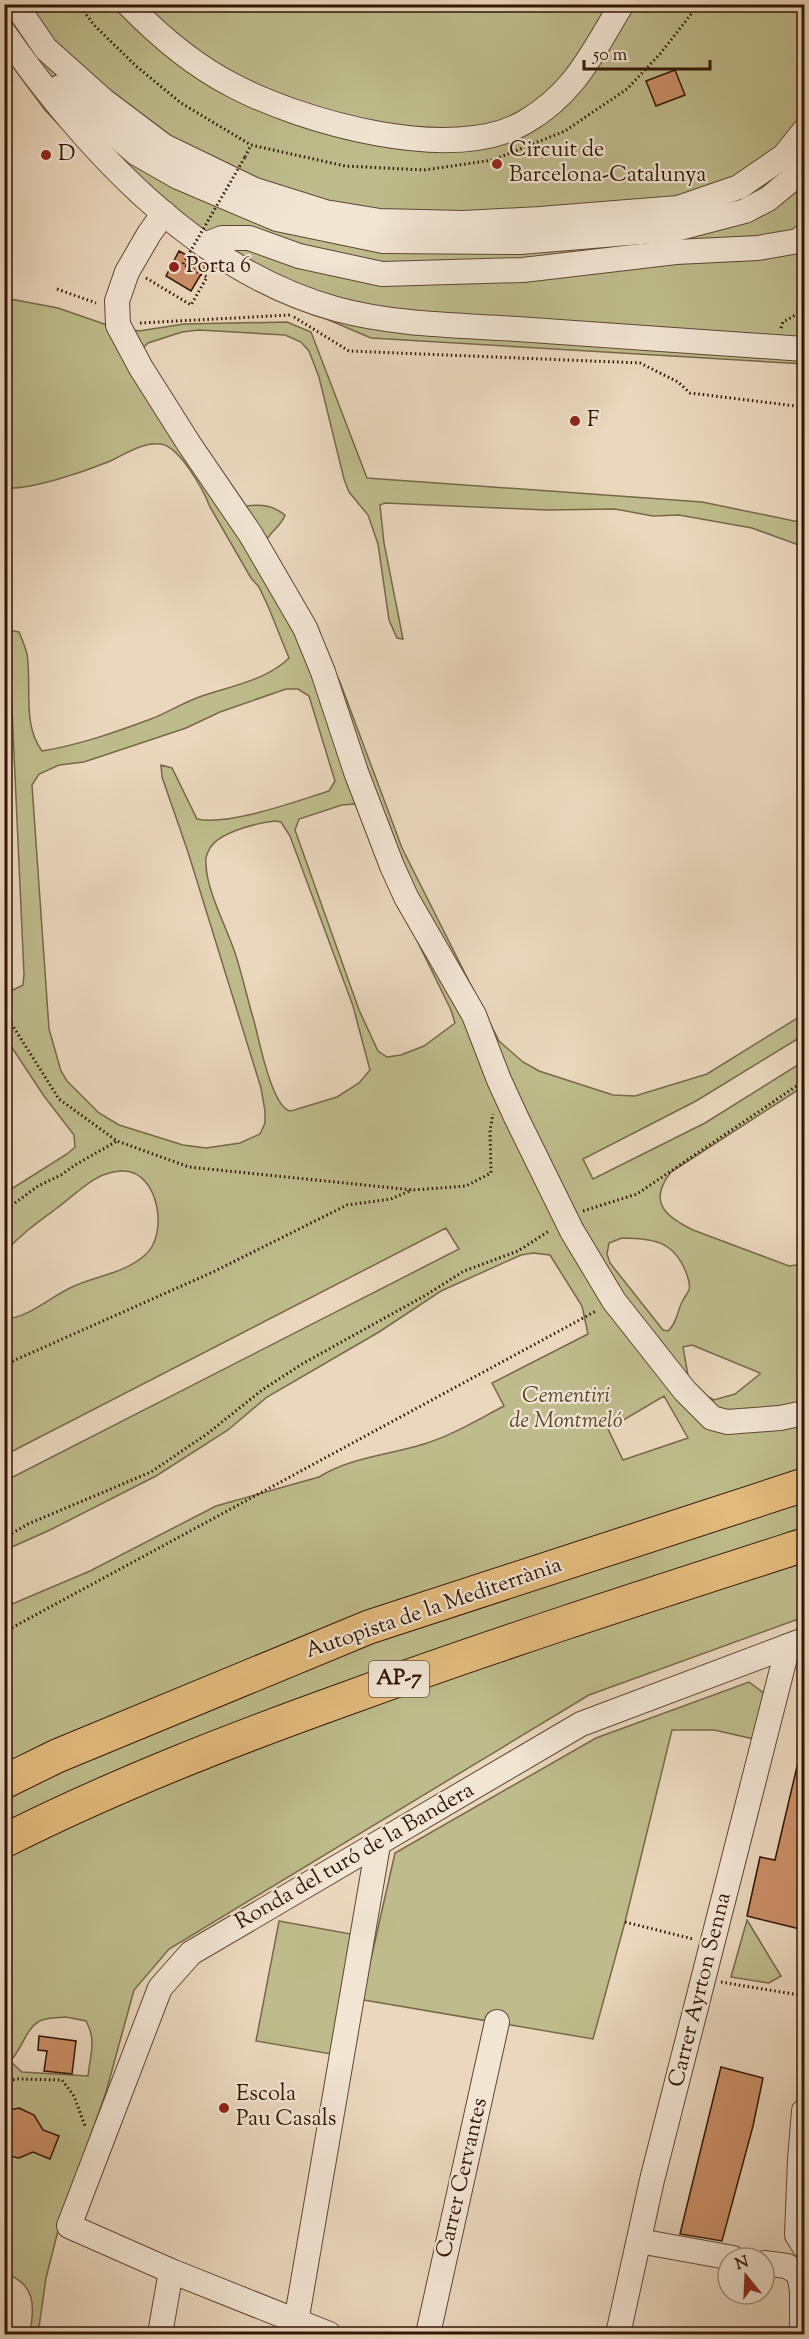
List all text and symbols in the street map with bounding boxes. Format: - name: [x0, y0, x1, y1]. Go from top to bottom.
- scale bar: [584, 33, 710, 71]
- text: 50 m: [592, 43, 628, 69]
- place label: Circuit de Barcelona-Catalunya: [509, 135, 706, 192]
- place label: D: [58, 139, 75, 171]
- marker: D: [39, 148, 53, 162]
- marker: Circuit de Barcelona-Catalunya: [490, 157, 504, 171]
- place label: Porta 6: [186, 251, 251, 283]
- marker: Porta 6: [167, 260, 181, 274]
- place label: F: [587, 405, 599, 437]
- marker: F: [568, 414, 582, 428]
- park label: Cementiri de Montmeló: [510, 1381, 623, 1438]
- street label: Autopista de la Mediterrània: [302, 1550, 566, 1668]
- road number: AP-7: [369, 1661, 429, 1697]
- street label: Ronda del turó de la Bandera: [230, 1775, 480, 1939]
- street label: Carrer Ayrton Senna: [661, 1889, 741, 2091]
- place label: Escola Pau Casals: [236, 2079, 336, 2136]
- street label: Carrer Cervantes: [429, 2095, 497, 2261]
- marker: Escola Pau Casals: [217, 2101, 231, 2115]
- north arrow: [716, 2246, 776, 2306]
- text: N: [733, 2251, 752, 2277]

